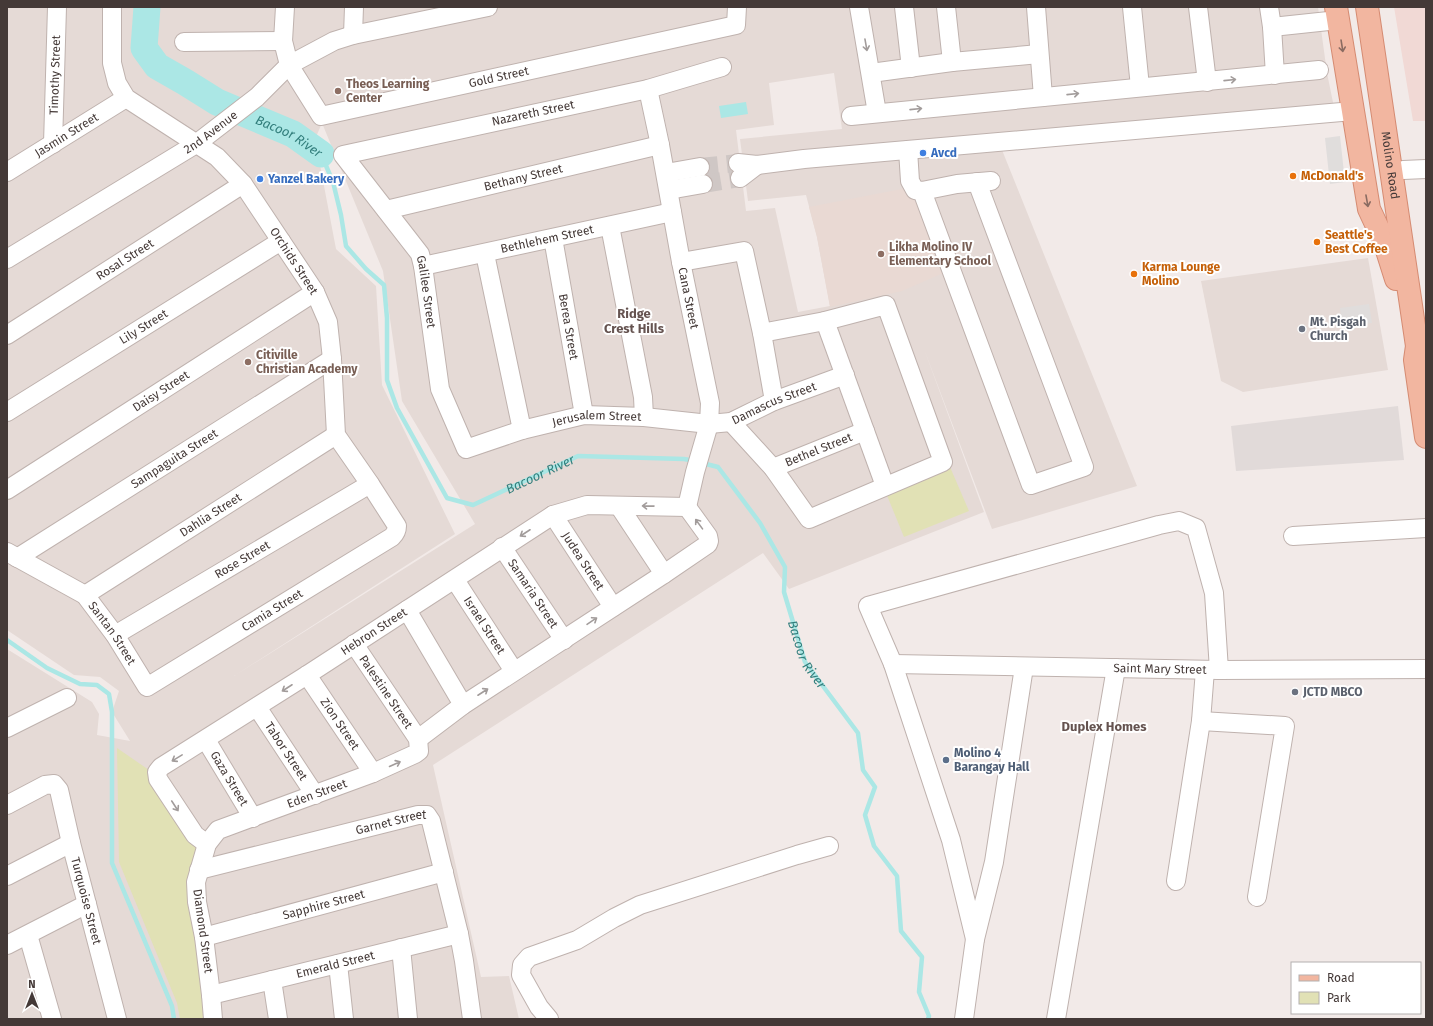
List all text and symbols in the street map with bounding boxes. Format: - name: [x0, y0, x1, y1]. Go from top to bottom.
- street label: Timothy Street: [47, 34, 63, 115]
- one-way arrow: [862, 39, 870, 52]
- one-way arrow: [1338, 39, 1346, 52]
- street label: Gold Street: [467, 64, 531, 90]
- one-way arrow: [1223, 76, 1236, 83]
- place label: Theos Learning Center: [346, 77, 430, 105]
- marker: Theos Learning Center: [333, 86, 343, 96]
- one-way arrow: [1066, 90, 1079, 98]
- street label: Nazareth Street: [490, 97, 576, 129]
- one-way arrow: [909, 106, 922, 113]
- street label: 2nd Avenue: [181, 108, 240, 157]
- street label: Jasmin Street: [32, 110, 101, 160]
- water label: Bacoor River: [253, 112, 326, 161]
- street label: Molino Road: [1378, 131, 1402, 200]
- place label: Avcd: [930, 146, 957, 160]
- marker: Avcd: [918, 148, 928, 158]
- street label: Bethany Street: [482, 161, 565, 194]
- place label: McDonald's: [1301, 169, 1364, 183]
- marker: McDonald's: [1288, 171, 1298, 181]
- place label: Yanzel Bakery: [267, 172, 345, 186]
- marker: Yanzel Bakery: [255, 174, 265, 184]
- one-way arrow: [1363, 195, 1371, 208]
- street label: Bethlehem Street: [499, 222, 596, 256]
- street label: Orchids Street: [267, 225, 321, 298]
- place label: Seattle's Best Coffee: [1325, 228, 1388, 256]
- street label: Rosal Street: [94, 236, 157, 283]
- marker: Seattle's Best Coffee: [1312, 237, 1322, 247]
- place label: Likha Molino IV Elementary School: [889, 240, 992, 268]
- marker: Likha Molino IV Elementary School: [876, 249, 886, 259]
- street label: Galilee Street: [414, 254, 439, 330]
- place label: Karma Lounge Molino: [1142, 260, 1220, 288]
- street label: Cana Street: [675, 266, 702, 331]
- marker: Karma Lounge Molino: [1129, 269, 1139, 279]
- street label: Berea Street: [556, 293, 581, 361]
- street label: Lily Street: [117, 306, 171, 347]
- district label: Ridge Crest Hills: [604, 306, 665, 336]
- place label: Mt. Pisgah Church: [1310, 315, 1366, 343]
- marker: Mt. Pisgah Church: [1297, 324, 1307, 334]
- place label: Citiville Christian Academy: [256, 348, 358, 376]
- marker: Citiville Christian Academy: [243, 357, 253, 367]
- street label: Daisy Street: [130, 367, 192, 414]
- street label: Damascus Street: [729, 379, 819, 428]
- street label: Jerusalem Street: [551, 408, 642, 429]
- street label: Sampaguita Street: [128, 426, 221, 491]
- street label: Bethel Street: [783, 430, 855, 469]
- water label: Bacoor River: [503, 451, 578, 497]
- street label: Dahlia Street: [177, 490, 245, 540]
- one-way arrow: [642, 502, 655, 510]
- one-way arrow: [695, 518, 703, 529]
- one-way arrow: [519, 529, 531, 537]
- street label: Judea Street: [559, 529, 607, 593]
- street label: Rose Street: [212, 537, 273, 581]
- street label: Samaria Street: [505, 556, 562, 631]
- street label: Camia Street: [239, 586, 306, 634]
- street label: Israel Street: [461, 594, 509, 657]
- street label: Santan Street: [85, 599, 139, 668]
- street label: Hebron Street: [338, 605, 410, 658]
- one-way arrow: [586, 617, 597, 625]
- water label: Bacoor River: [785, 619, 830, 692]
- street label: Palestine Street: [356, 653, 416, 732]
- street label: Saint Mary Street: [1113, 661, 1207, 677]
- one-way arrow: [282, 684, 293, 692]
- place label: JCTD MBCO: [1302, 685, 1363, 699]
- marker: JCTD MBCO: [1290, 687, 1300, 697]
- one-way arrow: [478, 688, 489, 696]
- street label: Zion Street: [318, 695, 363, 753]
- district label: Duplex Homes: [1062, 719, 1147, 734]
- street label: Tabor Street: [262, 720, 311, 784]
- place label: Molino 4 Barangay Hall: [954, 746, 1030, 774]
- street label: Gaza Street: [207, 749, 251, 809]
- one-way arrow: [171, 754, 183, 762]
- marker: Molino 4 Barangay Hall: [941, 755, 951, 765]
- one-way arrow: [388, 759, 400, 767]
- street label: Eden Street: [285, 776, 349, 811]
- one-way arrow: [171, 800, 179, 811]
- street label: Garnet Street: [354, 808, 427, 837]
- street label: Turquoise Street: [68, 856, 104, 947]
- street label: Sapphire Street: [281, 887, 367, 922]
- street label: Diamond Street: [190, 888, 216, 975]
- street label: Emerald Street: [295, 948, 377, 981]
- legend: [1291, 962, 1421, 1014]
- text: Road: [1327, 971, 1355, 985]
- north arrow: [12, 974, 52, 1014]
- text: N: [28, 978, 36, 991]
- text: Park: [1327, 991, 1351, 1005]

